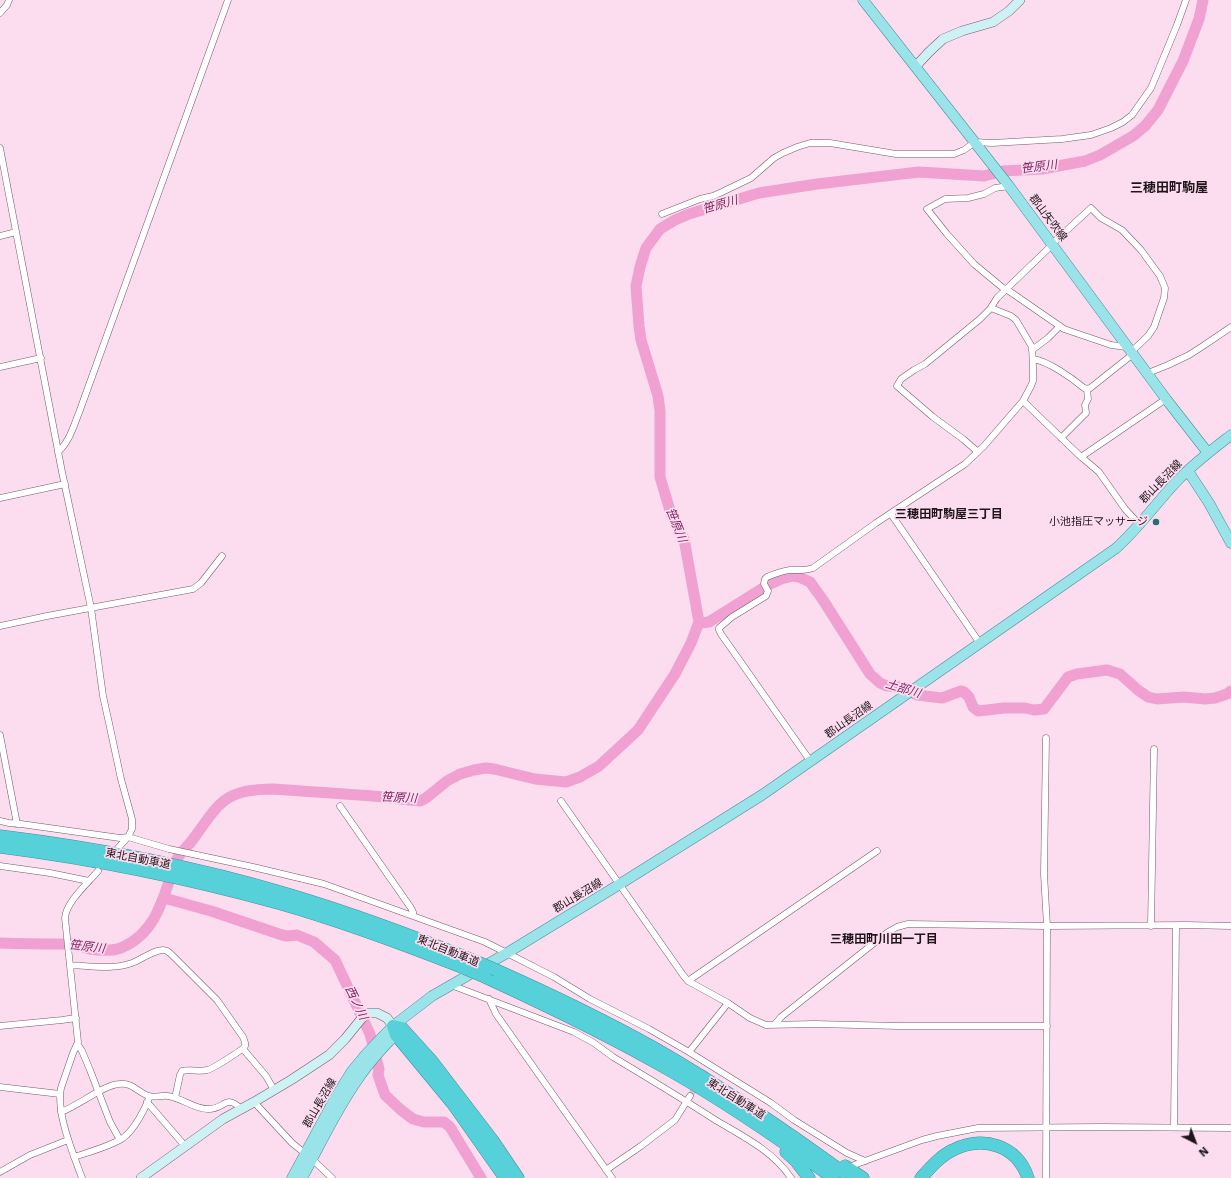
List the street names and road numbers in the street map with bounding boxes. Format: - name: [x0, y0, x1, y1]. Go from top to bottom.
- street label: 郡山矢吹線: [1026, 192, 1070, 244]
- street label: 郡山長沼線: [1137, 458, 1185, 506]
- street label: 郡山長沼線: [823, 699, 875, 741]
- street label: 東北自動車道: [104, 846, 172, 872]
- street label: 郡山長沼線: [551, 876, 605, 916]
- street label: 東北自動車道: [415, 933, 481, 969]
- street label: 郡山長沼線: [301, 1076, 339, 1130]
- street label: 東北自動車道: [705, 1076, 767, 1122]

